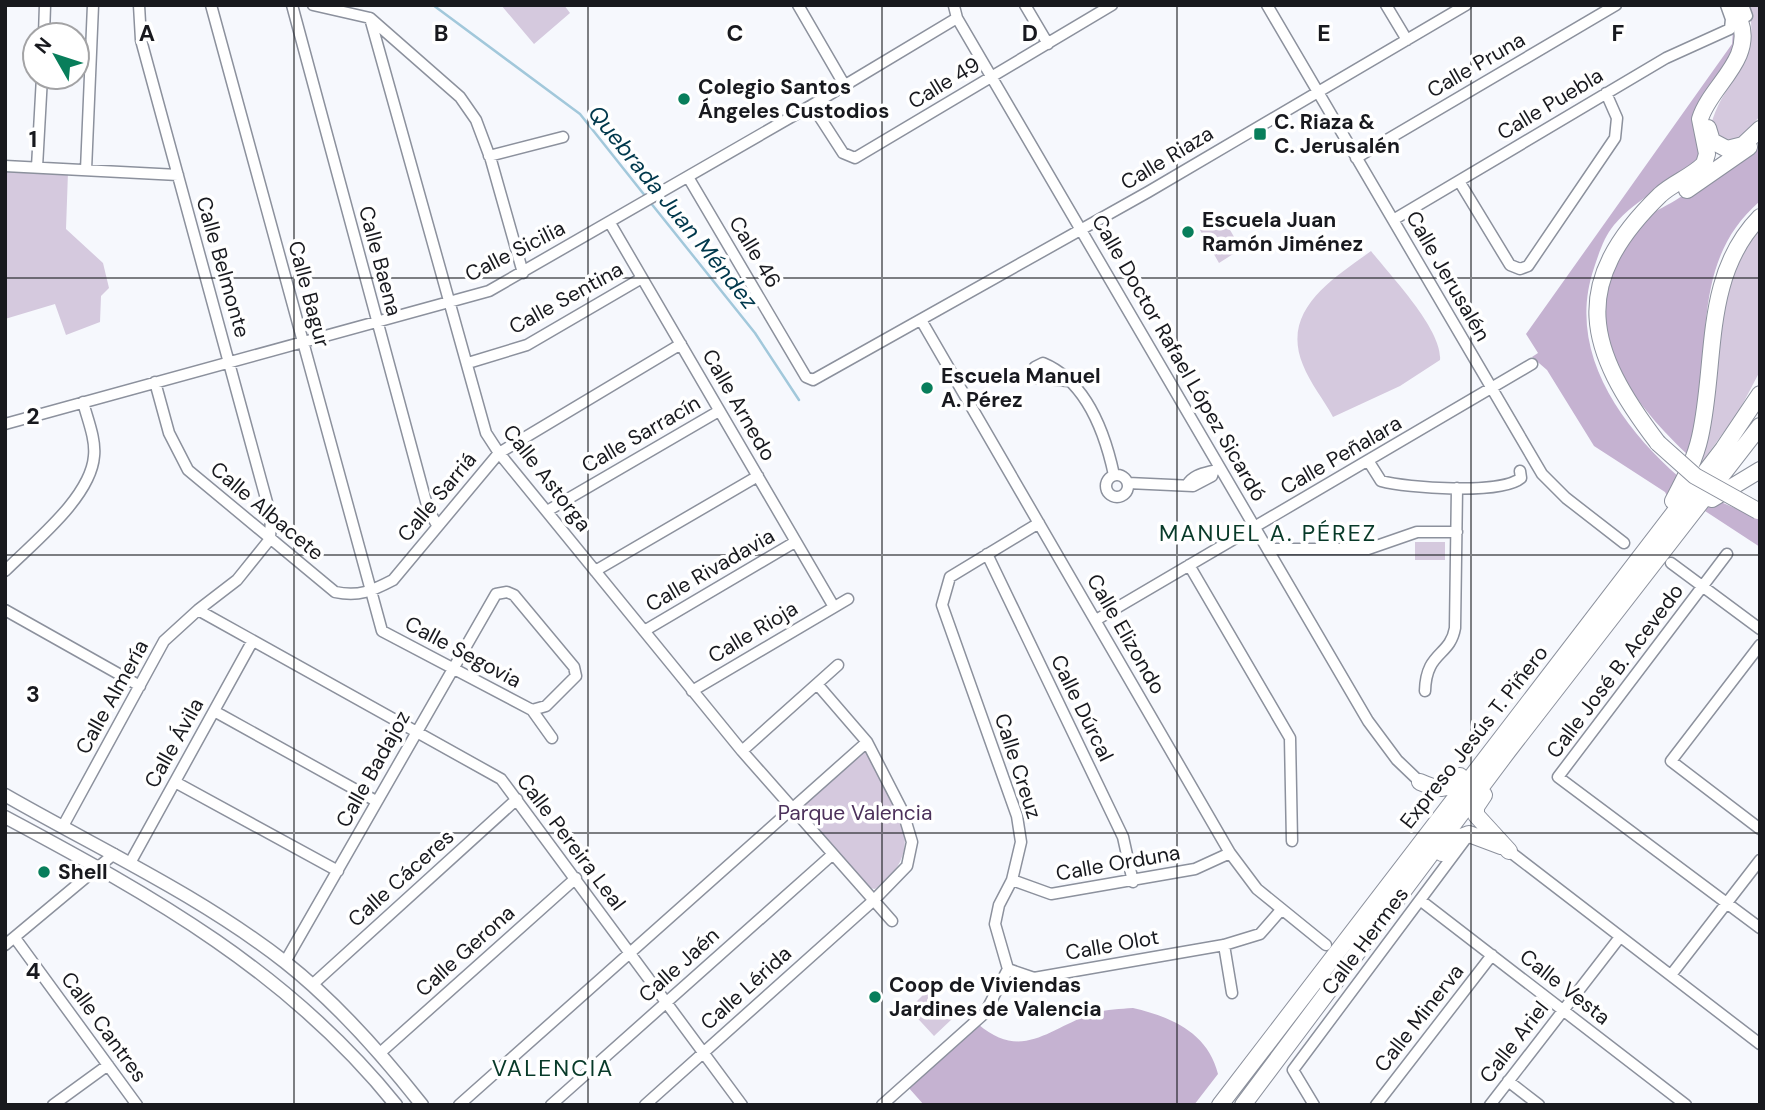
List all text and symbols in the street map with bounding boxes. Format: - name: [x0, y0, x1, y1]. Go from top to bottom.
- text: A: [139, 18, 155, 48]
- text: B: [434, 18, 448, 48]
- text: C: [727, 18, 743, 48]
- text: D: [1022, 18, 1038, 48]
- text: E: [1317, 18, 1331, 48]
- text: F: [1612, 18, 1625, 48]
- north arrow: [21, 21, 91, 91]
- street label: Calle Pruna: [1422, 26, 1530, 104]
- text: N: [29, 32, 57, 59]
- street label: Calle 49: [903, 51, 985, 115]
- street label: Calle Puebla: [1492, 61, 1608, 147]
- place label: Colegio Santos Ángeles Custodios: [698, 73, 889, 125]
- marker: Colegio Santos Ángeles Custodios: [676, 91, 692, 107]
- water label: Quebrada Juan Méndez: [581, 99, 765, 315]
- place label: C. Riaza & C. Jerusalén: [1274, 108, 1400, 160]
- street label: Calle Riaza: [1115, 119, 1219, 197]
- text: 1: [29, 124, 37, 154]
- marker: C. Riaza & C. Jerusalén: [1252, 126, 1268, 142]
- street label: Calle Belmonte: [189, 193, 257, 341]
- street label: Calle Baena: [352, 203, 408, 319]
- place label: Escuela Juan Ramón Jiménez: [1202, 206, 1363, 258]
- street label: Calle Jerusalén: [1399, 206, 1497, 346]
- street label: Calle Doctor Rafael López Sicardó: [1085, 210, 1273, 506]
- street label: Calle 46: [723, 211, 787, 293]
- street label: Calle Sicilia: [460, 214, 570, 288]
- marker: Escuela Juan Ramón Jiménez: [1180, 224, 1196, 240]
- street label: Calle Bagur: [281, 238, 337, 350]
- street label: Calle Sentina: [504, 255, 628, 341]
- street label: Calle Arnedo: [696, 344, 782, 466]
- place label: Escuela Manuel A. Pérez: [941, 362, 1101, 414]
- marker: Escuela Manuel A. Pérez: [919, 380, 935, 396]
- street label: Calle Sarracín: [577, 389, 705, 479]
- text: 2: [26, 401, 40, 431]
- street label: Calle Peñalara: [1275, 409, 1407, 501]
- street label: Calle Astorga: [496, 419, 598, 537]
- street label: Calle Sarriá: [391, 446, 483, 548]
- street label: Calle Albacete: [204, 455, 330, 567]
- district label: MANUEL A. PÉREZ: [1159, 518, 1377, 548]
- street label: Calle Rivadavia: [640, 522, 780, 618]
- street label: Calle Elizondo: [1080, 569, 1172, 699]
- street label: Calle José B. Acevedo: [1540, 578, 1690, 764]
- street label: Calle Rioja: [703, 594, 803, 670]
- street label: Calle Segovia: [400, 610, 526, 694]
- street label: Calle Almería: [69, 635, 155, 759]
- street label: Expreso Jesús T. Piñero: [1394, 640, 1554, 834]
- street label: Calle Dúrcal: [1044, 650, 1120, 766]
- text: 3: [26, 679, 40, 709]
- street label: Calle Ávila: [138, 693, 210, 793]
- street label: Calle Badajoz: [329, 706, 417, 832]
- street label: Calle Creuz: [988, 710, 1048, 822]
- street label: Calle Pereira Leal: [510, 768, 632, 916]
- park label: Parque Valencia: [778, 799, 932, 827]
- street label: Calle Cáceres: [342, 823, 460, 933]
- street label: Calle Orduna: [1054, 838, 1182, 888]
- place label: Shell: [58, 858, 108, 886]
- marker: Shell: [36, 864, 52, 880]
- street label: Calle Hermes: [1315, 881, 1415, 1001]
- street label: Calle Gerona: [409, 899, 521, 1003]
- street label: Calle Jaén: [633, 921, 725, 1009]
- street label: Calle Olot: [1063, 923, 1161, 967]
- street label: Calle Lérida: [695, 940, 797, 1036]
- street label: Calle Vesta: [1514, 943, 1616, 1031]
- text: 4: [26, 956, 41, 986]
- street label: Calle Minerva: [1368, 958, 1470, 1078]
- street label: Calle Cantres: [54, 966, 154, 1088]
- place label: Coop de Viviendas Jardines de Valencia: [889, 971, 1101, 1023]
- marker: Coop de Viviendas Jardines de Valencia: [867, 989, 883, 1005]
- street label: Calle Ariel: [1473, 995, 1555, 1089]
- district label: VALENCIA: [492, 1053, 614, 1083]

